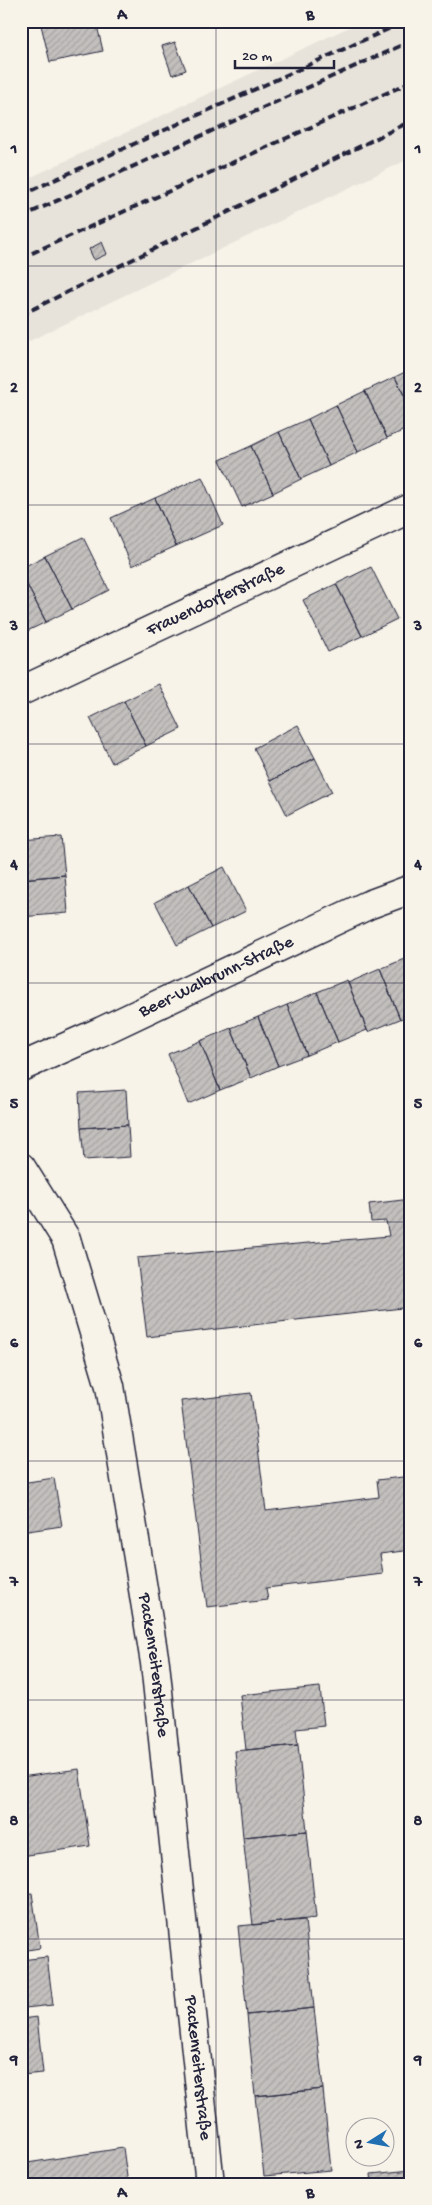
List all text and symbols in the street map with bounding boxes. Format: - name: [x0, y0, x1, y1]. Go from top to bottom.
- text: A: [116, 7, 128, 26]
- text: B: [305, 7, 315, 26]
- scale bar: [235, 38, 333, 70]
- text: 20 m: [242, 48, 272, 66]
- text: 1: [10, 141, 17, 160]
- text: 1: [414, 141, 421, 160]
- text: 2: [10, 380, 18, 399]
- text: 2: [414, 380, 422, 399]
- street label: Frauendorferstraße: [142, 558, 289, 641]
- text: 3: [9, 618, 18, 637]
- text: 3: [413, 618, 422, 637]
- text: 4: [9, 857, 18, 876]
- text: 4: [413, 857, 422, 876]
- street label: Beer-Walbrunn-Straße: [135, 931, 298, 1023]
- text: 5: [10, 1096, 19, 1115]
- text: 5: [414, 1096, 423, 1115]
- text: 6: [10, 1335, 19, 1354]
- text: 6: [414, 1335, 423, 1354]
- text: 7: [9, 1574, 19, 1593]
- text: 7: [413, 1574, 423, 1593]
- street label: Packenreiterstraße: [133, 1591, 173, 1739]
- text: 8: [10, 1813, 19, 1832]
- text: 8: [414, 1813, 423, 1832]
- street label: Packenreiterstraße: [180, 1993, 216, 2142]
- text: 9: [9, 2052, 18, 2071]
- text: 9: [413, 2052, 422, 2071]
- north arrow: [344, 2118, 394, 2168]
- text: N: [350, 2138, 369, 2150]
- text: A: [116, 2185, 128, 2204]
- text: B: [305, 2185, 315, 2204]

